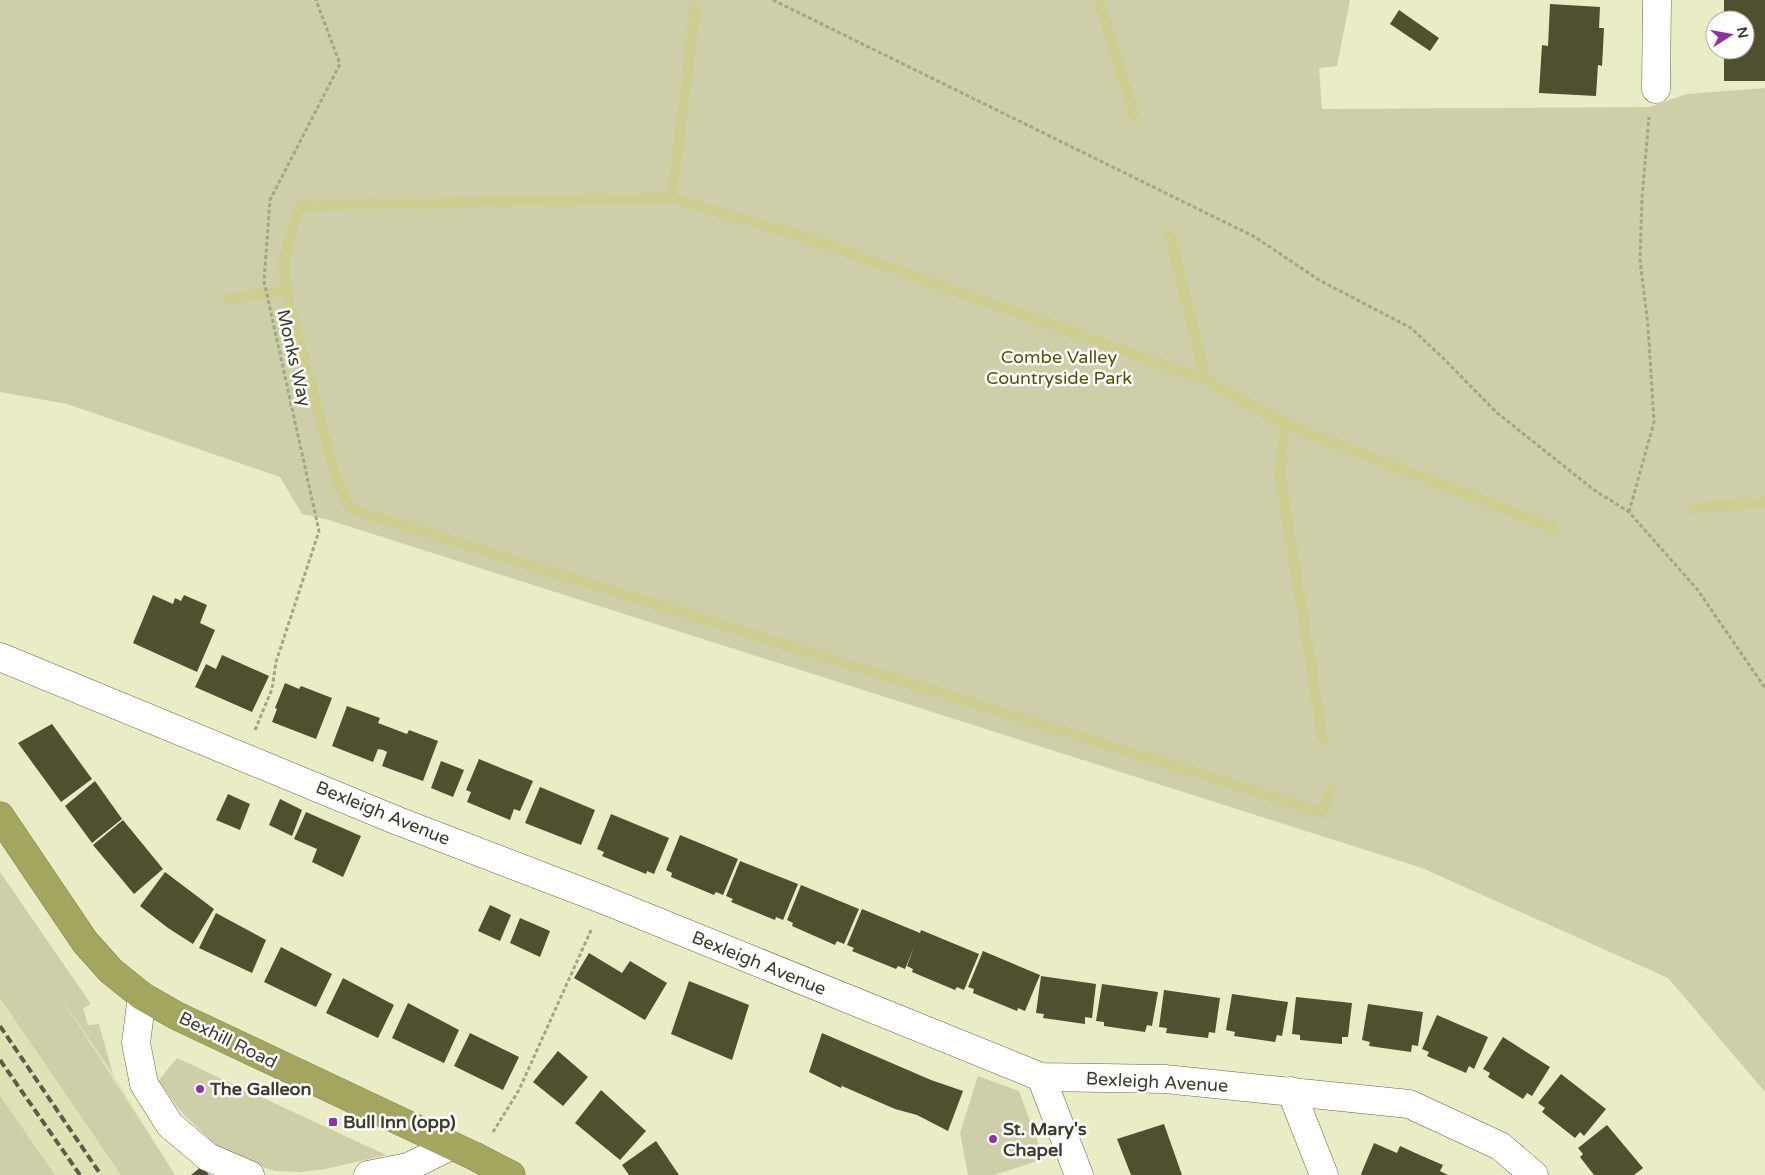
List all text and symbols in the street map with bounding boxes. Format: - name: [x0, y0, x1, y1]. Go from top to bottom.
- north arrow: [1705, 10, 1755, 60]
- text: N: [1733, 25, 1752, 40]
- street label: Monks Way: [272, 307, 316, 409]
- park label: Combe Valley Countryside Park: [986, 346, 1132, 389]
- street label: Bexleigh Avenue: [313, 776, 453, 850]
- street label: Bexleigh Avenue: [689, 926, 829, 1000]
- street label: Bexhill Road: [175, 1007, 281, 1073]
- street label: Bexleigh Avenue: [1085, 1067, 1229, 1097]
- place label: The Galleon: [209, 1078, 311, 1100]
- marker: The Galleon: [194, 1083, 206, 1095]
- place label: Bull Inn (opp): [343, 1111, 456, 1133]
- marker: Bull Inn (opp): [327, 1116, 339, 1128]
- place label: St. Mary's Chapel: [1003, 1118, 1087, 1161]
- marker: St. Mary's Chapel: [987, 1133, 999, 1145]

